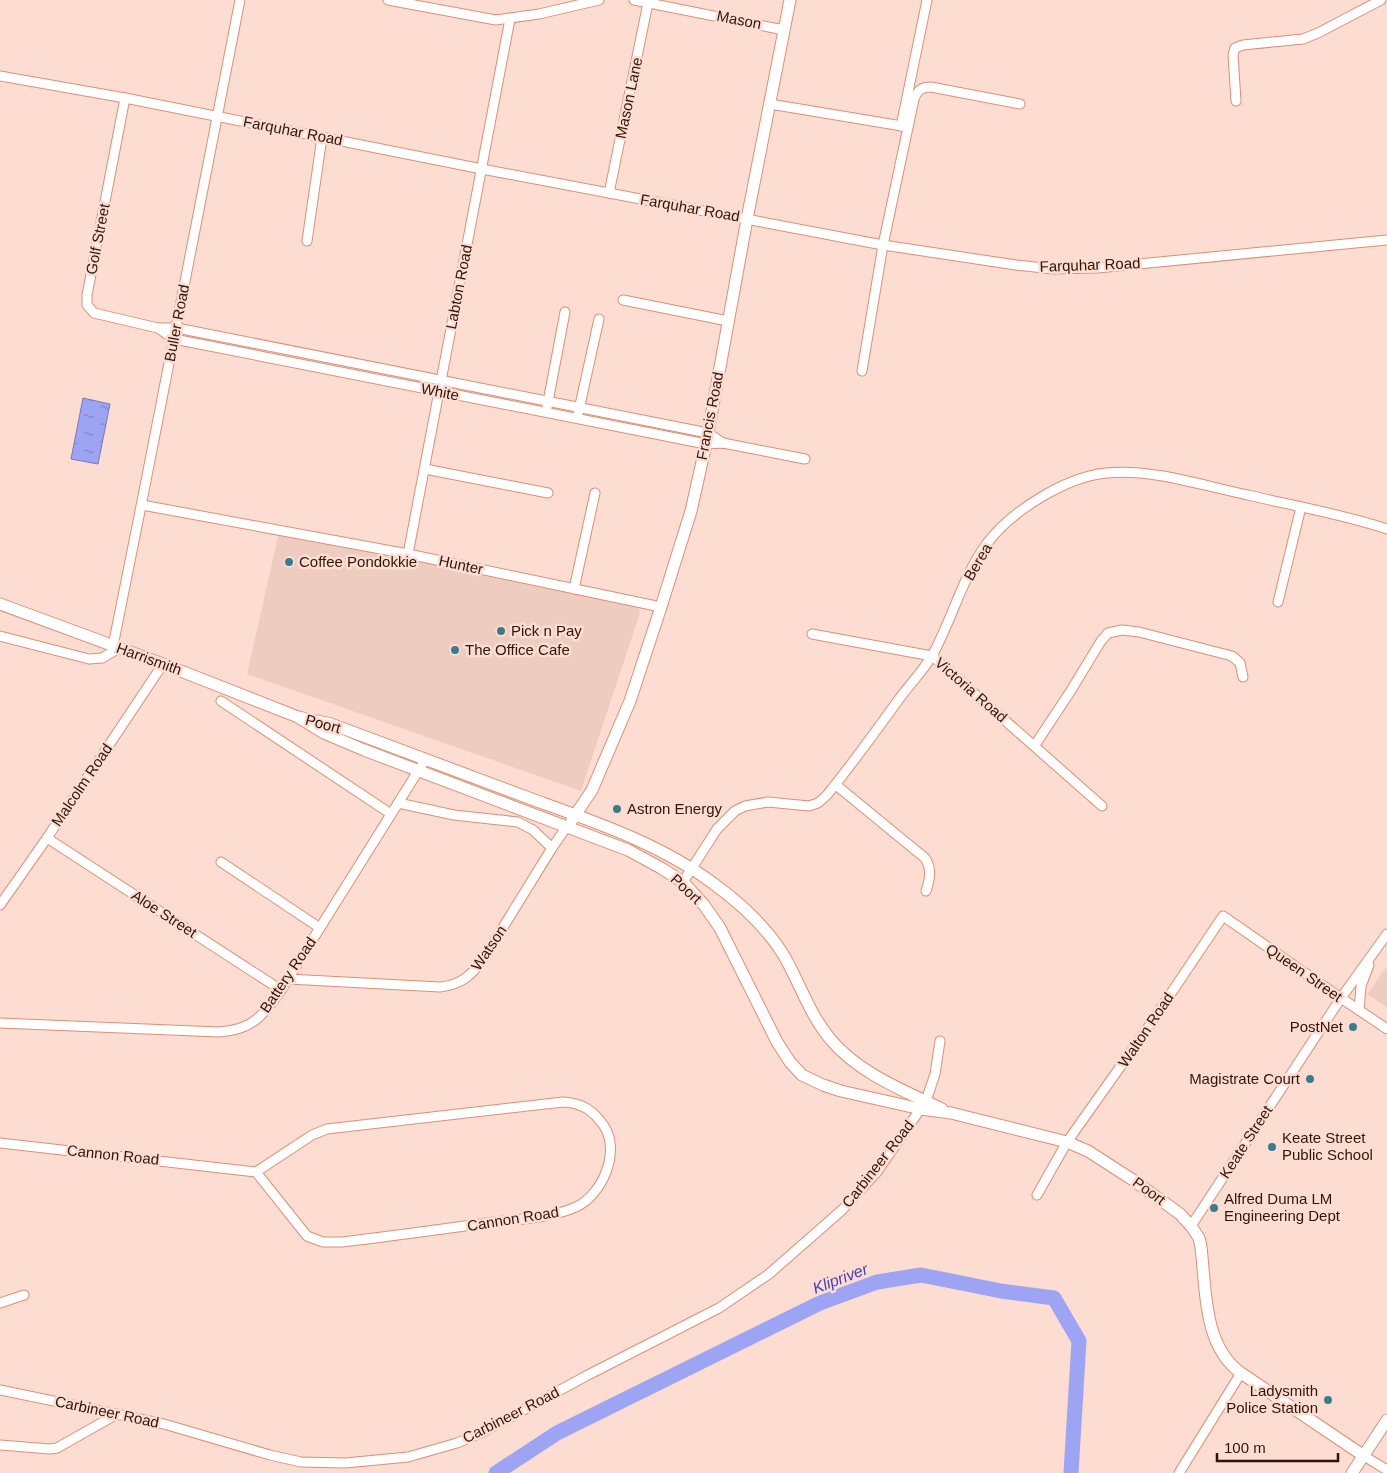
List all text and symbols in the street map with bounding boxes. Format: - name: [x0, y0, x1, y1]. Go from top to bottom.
- street label: Mason: [715, 7, 763, 32]
- street label: Mason Lane: [612, 56, 645, 140]
- street label: Farquhar Road: [242, 113, 344, 148]
- street label: Farquhar Road: [639, 190, 741, 225]
- street label: Golf Street: [82, 201, 113, 276]
- street label: Labton Road: [442, 243, 475, 331]
- street label: Farquhar Road: [1039, 254, 1141, 275]
- street label: Buller Road: [161, 283, 192, 363]
- street label: Francis Road: [693, 371, 726, 461]
- street label: White: [420, 380, 461, 404]
- street label: Berea: [960, 540, 995, 583]
- street label: Hunter: [437, 552, 485, 578]
- place label: Coffee Pondokkie: [299, 553, 417, 570]
- marker: Coffee Pondokkie: [283, 556, 295, 568]
- place label: Pick n Pay: [511, 622, 582, 639]
- marker: Pick n Pay: [495, 625, 507, 637]
- street label: Harrismith: [114, 639, 184, 678]
- place label: The Office Cafe: [465, 641, 570, 658]
- marker: The Office Cafe: [449, 644, 461, 656]
- street label: Victoria Road: [932, 654, 1011, 725]
- street label: Poort: [304, 711, 343, 737]
- street label: Malcolm Road: [48, 740, 115, 829]
- place label: Astron Energy: [627, 800, 723, 817]
- marker: Astron Energy: [611, 803, 623, 815]
- street label: Poort: [667, 870, 706, 908]
- street label: Aloe Street: [129, 886, 201, 941]
- street label: Watson: [467, 922, 510, 973]
- street label: Battery Road: [256, 934, 319, 1016]
- street label: Queen Street: [1263, 940, 1346, 1006]
- street label: Walton Road: [1114, 989, 1177, 1070]
- place label: PostNet: [1290, 1018, 1344, 1035]
- marker: PostNet: [1347, 1021, 1359, 1033]
- place label: Magistrate Court: [1189, 1070, 1301, 1087]
- marker: Magistrate Court: [1304, 1073, 1316, 1085]
- street label: Keate Street: [1216, 1101, 1276, 1181]
- street label: Carbineer Road: [838, 1117, 917, 1211]
- place label: Keate Street Public School: [1282, 1129, 1373, 1163]
- street label: Cannon Road: [66, 1141, 160, 1168]
- marker: Keate Street Public School: [1266, 1141, 1278, 1153]
- street label: Poort: [1130, 1173, 1169, 1208]
- place label: Alfred Duma LM Engineering Dept: [1224, 1190, 1341, 1224]
- marker: Alfred Duma LM Engineering Dept: [1208, 1202, 1220, 1214]
- street label: Cannon Road: [466, 1203, 560, 1234]
- water label: Klipriver: [810, 1260, 871, 1297]
- place label: Ladysmith Police Station: [1226, 1382, 1318, 1416]
- street label: Carbineer Road: [460, 1383, 562, 1446]
- street label: Carbineer Road: [54, 1392, 161, 1431]
- marker: Ladysmith Police Station: [1322, 1394, 1334, 1406]
- scale bar: [1217, 1430, 1338, 1462]
- text: 100 m: [1224, 1439, 1266, 1456]

